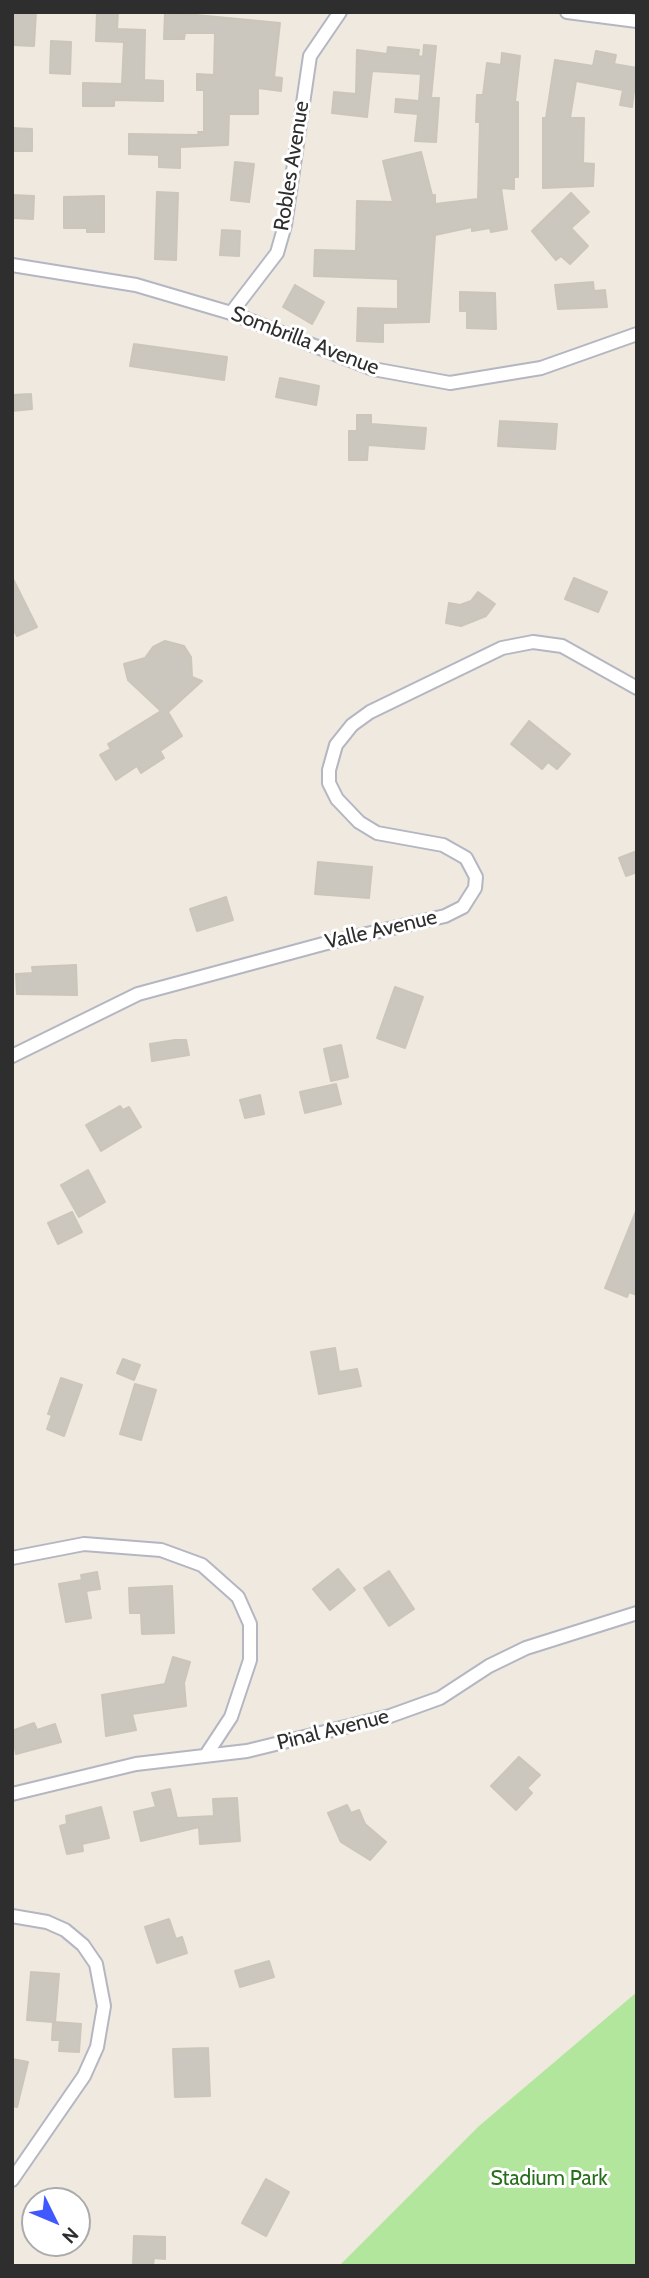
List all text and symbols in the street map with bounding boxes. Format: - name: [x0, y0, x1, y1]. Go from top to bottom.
- street label: Robles Avenue: [269, 99, 315, 233]
- street label: Sombrilla Avenue: [228, 301, 382, 381]
- street label: Valle Avenue: [323, 905, 439, 955]
- street label: Pinal Avenue: [274, 1704, 392, 1756]
- park label: Stadium Park: [490, 2166, 608, 2192]
- north arrow: [21, 2187, 91, 2257]
- text: N: [57, 2223, 83, 2248]

